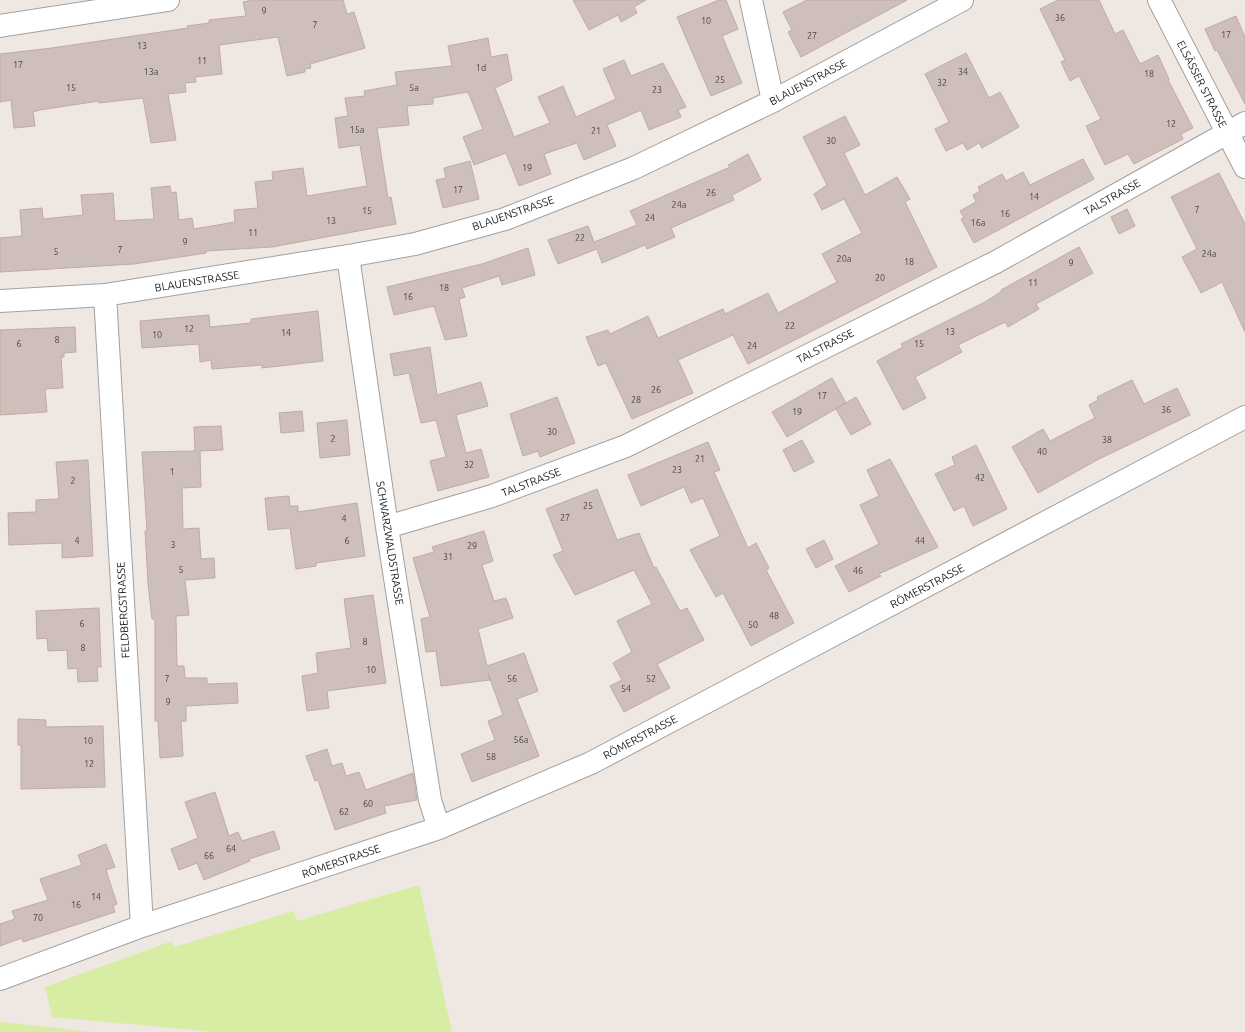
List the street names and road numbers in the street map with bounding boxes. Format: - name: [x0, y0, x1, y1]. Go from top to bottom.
- street label: ELSÄSSER STRASSE: [1175, 38, 1229, 130]
- street label: BLAUENSTRASSE: [767, 57, 849, 107]
- street label: TALSTRASSE: [1082, 177, 1142, 217]
- street label: BLAUENSTRASSE: [471, 193, 555, 233]
- street label: BLAUENSTRASSE: [154, 268, 240, 294]
- street label: TALSTRASSE: [794, 326, 856, 366]
- street label: TALSTRASSE: [500, 465, 562, 499]
- street label: SCHWARZWALDSTRASSE: [374, 480, 406, 606]
- street label: FELDBERGSTRASSE: [114, 561, 132, 659]
- street label: RÖMERSTRASSE: [888, 561, 966, 611]
- street label: RÖMERSTRASSE: [601, 712, 679, 762]
- street label: RÖMERSTRASSE: [300, 842, 382, 880]

